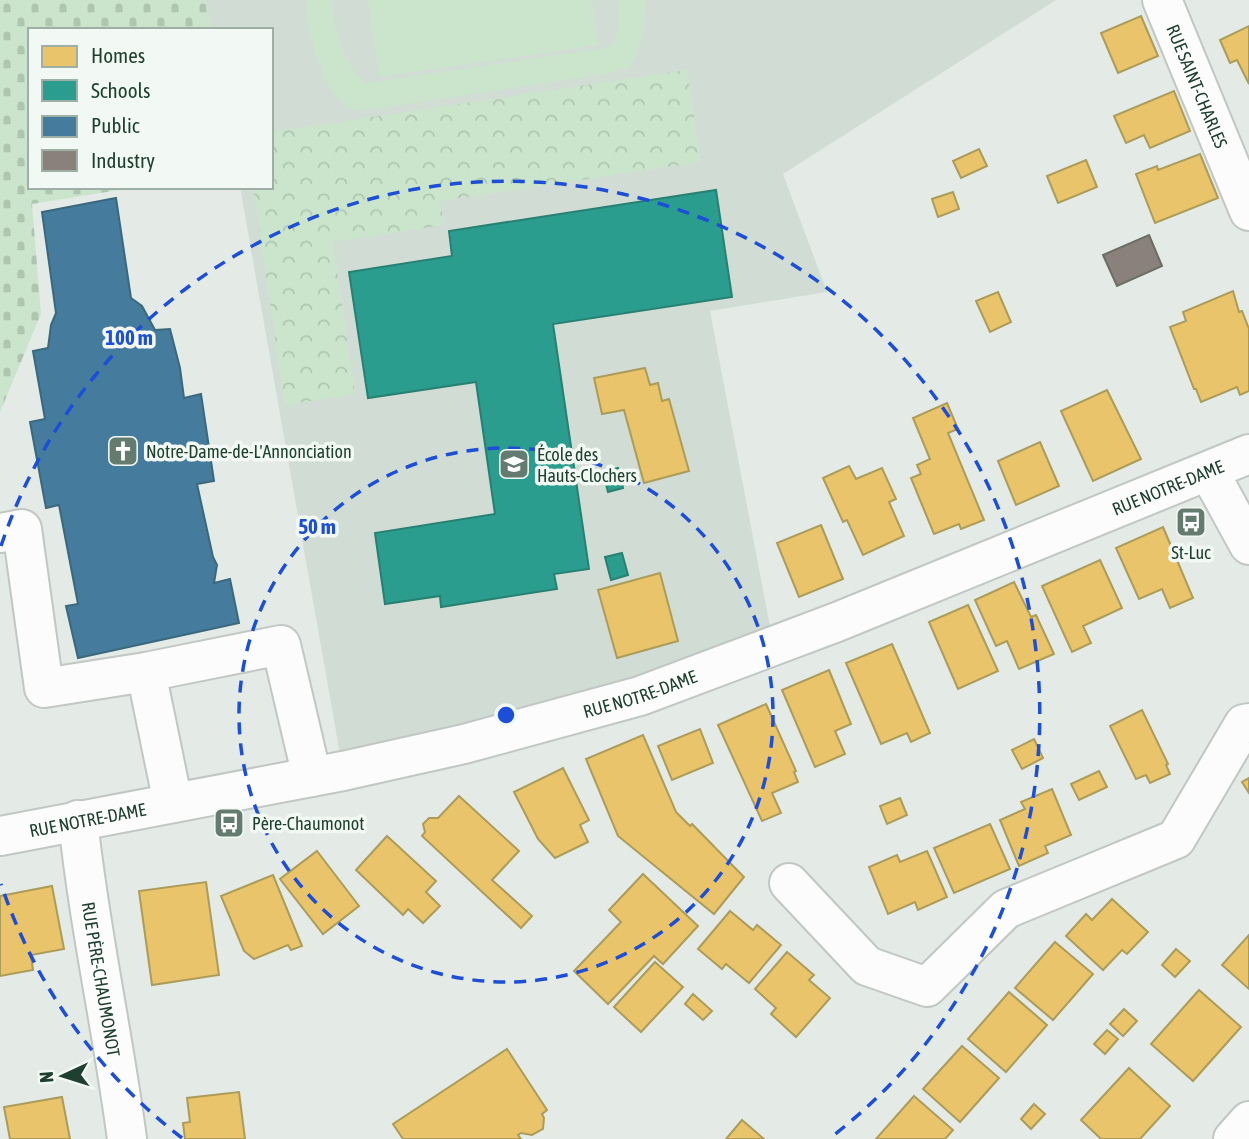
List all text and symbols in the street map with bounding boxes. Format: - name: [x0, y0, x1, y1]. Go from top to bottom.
- street label: RUE SAINT-CHARLES: [1163, 21, 1232, 151]
- legend: [28, 28, 273, 189]
- text: Homes: [91, 43, 145, 67]
- text: Schools: [91, 78, 151, 102]
- text: Public: [91, 113, 140, 137]
- text: Industry: [91, 148, 155, 172]
- text: 100 m: [105, 325, 153, 349]
- church icon: Notre-Dame-de-L'Annonciation: [106, 434, 140, 468]
- place label: Notre-Dame-de-L'Annonciation: [146, 441, 352, 462]
- place label: École des Hauts-Clochers: [537, 444, 637, 486]
- school or university icon: École des Hauts-Clochers: [497, 447, 531, 481]
- street label: RUE NOTRE-DAME: [1109, 455, 1227, 519]
- bus stop icon: St-Luc: [1174, 505, 1208, 539]
- text: 50 m: [298, 514, 336, 538]
- place label: St-Luc: [1171, 542, 1211, 563]
- street label: RUE NOTRE-DAME: [581, 665, 700, 722]
- centre of rings: [494, 703, 518, 727]
- street label: RUE NOTRE-DAME: [27, 798, 148, 841]
- bus stop icon: Père-Chaumonot: [212, 806, 246, 840]
- place label: Père-Chaumonot: [252, 813, 364, 834]
- street label: RUE PÈRE-CHAUMONOT: [78, 900, 125, 1058]
- north arrow: [28, 1041, 98, 1111]
- text: N: [35, 1071, 57, 1084]

